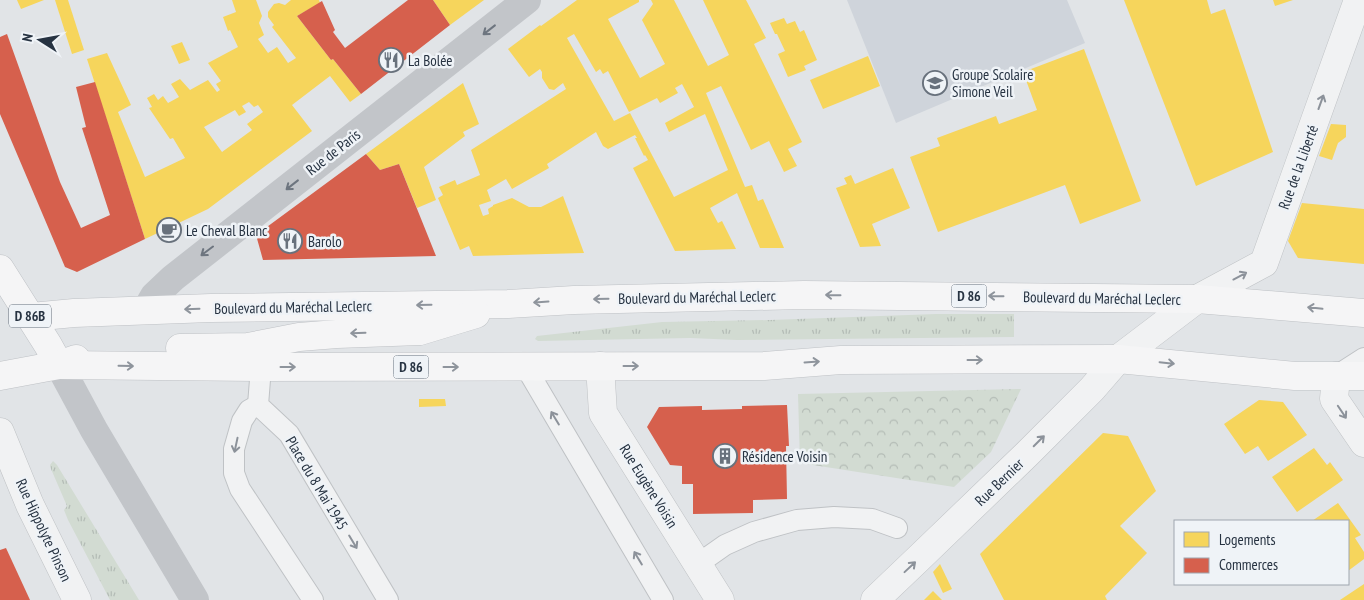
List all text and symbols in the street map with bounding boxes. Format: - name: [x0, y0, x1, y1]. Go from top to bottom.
- north arrow: [15, 15, 65, 65]
- one-way arrow: [483, 25, 496, 36]
- text: N: [18, 32, 37, 43]
- restaurant icon: La Bolée: [378, 47, 404, 73]
- place label: La Bolée: [408, 51, 453, 70]
- place label: Groupe Scolaire Simone Veil: [952, 65, 1033, 101]
- school or university icon: Groupe Scolaire Simone Veil: [922, 70, 948, 96]
- one-way arrow: [1317, 95, 1326, 110]
- street label: Rue de la Liberté: [1274, 122, 1322, 212]
- street label: Rue de Paris: [302, 125, 364, 179]
- one-way arrow: [286, 179, 299, 190]
- cafe icon: Le Cheval Blanc: [156, 217, 182, 243]
- place label: Le Cheval Blanc: [186, 221, 268, 240]
- restaurant icon: Barolo: [277, 228, 303, 254]
- place label: Barolo: [308, 232, 342, 251]
- one-way arrow: [201, 245, 214, 256]
- one-way arrow: [1232, 271, 1247, 280]
- road number: D 86: [952, 284, 986, 308]
- street label: Boulevard du Maréchal Leclerc: [618, 286, 777, 308]
- street label: Boulevard du Maréchal Leclerc: [1023, 287, 1182, 309]
- one-way arrow: [826, 290, 842, 300]
- one-way arrow: [988, 292, 1004, 301]
- one-way arrow: [593, 295, 609, 304]
- street label: Boulevard du Maréchal Leclerc: [214, 296, 373, 318]
- one-way arrow: [533, 298, 549, 307]
- one-way arrow: [417, 301, 433, 310]
- road number: D 86B: [9, 304, 51, 328]
- one-way arrow: [184, 304, 200, 314]
- one-way arrow: [1308, 304, 1324, 313]
- one-way arrow: [351, 328, 367, 338]
- one-way arrow: [966, 355, 982, 365]
- road number: D 86: [394, 356, 428, 378]
- one-way arrow: [804, 358, 820, 367]
- one-way arrow: [1158, 358, 1174, 368]
- one-way arrow: [117, 361, 133, 371]
- one-way arrow: [622, 361, 638, 371]
- one-way arrow: [280, 362, 296, 372]
- one-way arrow: [442, 362, 458, 372]
- one-way arrow: [1337, 405, 1348, 419]
- one-way arrow: [550, 412, 560, 426]
- street label: Place du 8 Mai 1945: [282, 433, 352, 533]
- one-way arrow: [1033, 436, 1045, 448]
- one-way arrow: [230, 437, 240, 453]
- street label: Rue Eugène Voisin: [616, 441, 682, 531]
- building icon: Résidence Voisin: [712, 443, 738, 469]
- place label: Résidence Voisin: [742, 447, 827, 466]
- street label: Rue Bernier: [971, 454, 1028, 510]
- street label: Rue Hippolyte Pinson: [12, 476, 76, 584]
- legend: [1174, 520, 1349, 585]
- text: Logements: [1219, 530, 1275, 549]
- one-way arrow: [349, 535, 359, 549]
- one-way arrow: [632, 551, 642, 566]
- text: Commerces: [1219, 555, 1278, 574]
- one-way arrow: [904, 561, 917, 573]

